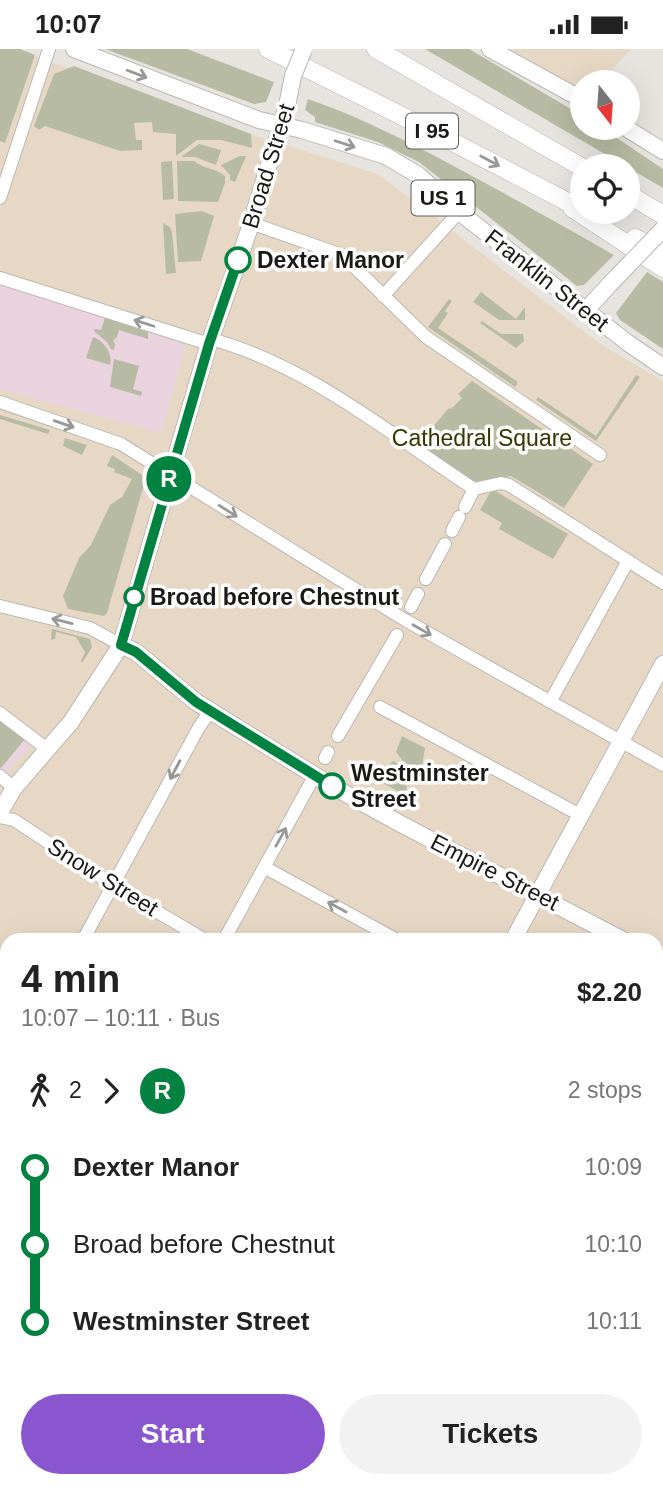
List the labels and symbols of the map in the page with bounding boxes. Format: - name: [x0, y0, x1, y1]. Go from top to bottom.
- one-way arrow: [126, 69, 148, 82]
- north arrow: [570, 70, 640, 140]
- street label: Broad Street: [237, 100, 299, 232]
- road number: I 95: [406, 113, 458, 149]
- one-way arrow: [334, 139, 356, 152]
- one-way arrow: [479, 155, 500, 168]
- road number: US 1: [412, 181, 474, 215]
- street label: Franklin Street: [480, 224, 614, 337]
- marker: Dexter Manor: [225, 247, 251, 273]
- place label: Dexter Manor: [257, 247, 404, 273]
- one-way arrow: [133, 316, 155, 329]
- one-way arrow: [53, 419, 75, 431]
- park label: Cathedral Square: [392, 425, 572, 451]
- line badge: R: [146, 456, 192, 502]
- one-way arrow: [218, 503, 237, 518]
- place label: Broad before Chestnut: [150, 584, 400, 610]
- marker: Broad before Chestnut: [124, 587, 144, 607]
- one-way arrow: [51, 614, 74, 627]
- one-way arrow: [411, 623, 431, 637]
- one-way arrow: [168, 759, 181, 780]
- place label: Westminster Street: [351, 760, 489, 812]
- marker: Westminster Street: [319, 773, 345, 799]
- one-way arrow: [275, 827, 288, 848]
- street label: Empire Street: [426, 828, 564, 916]
- street label: Snow Street: [43, 833, 164, 922]
- one-way arrow: [327, 900, 348, 913]

